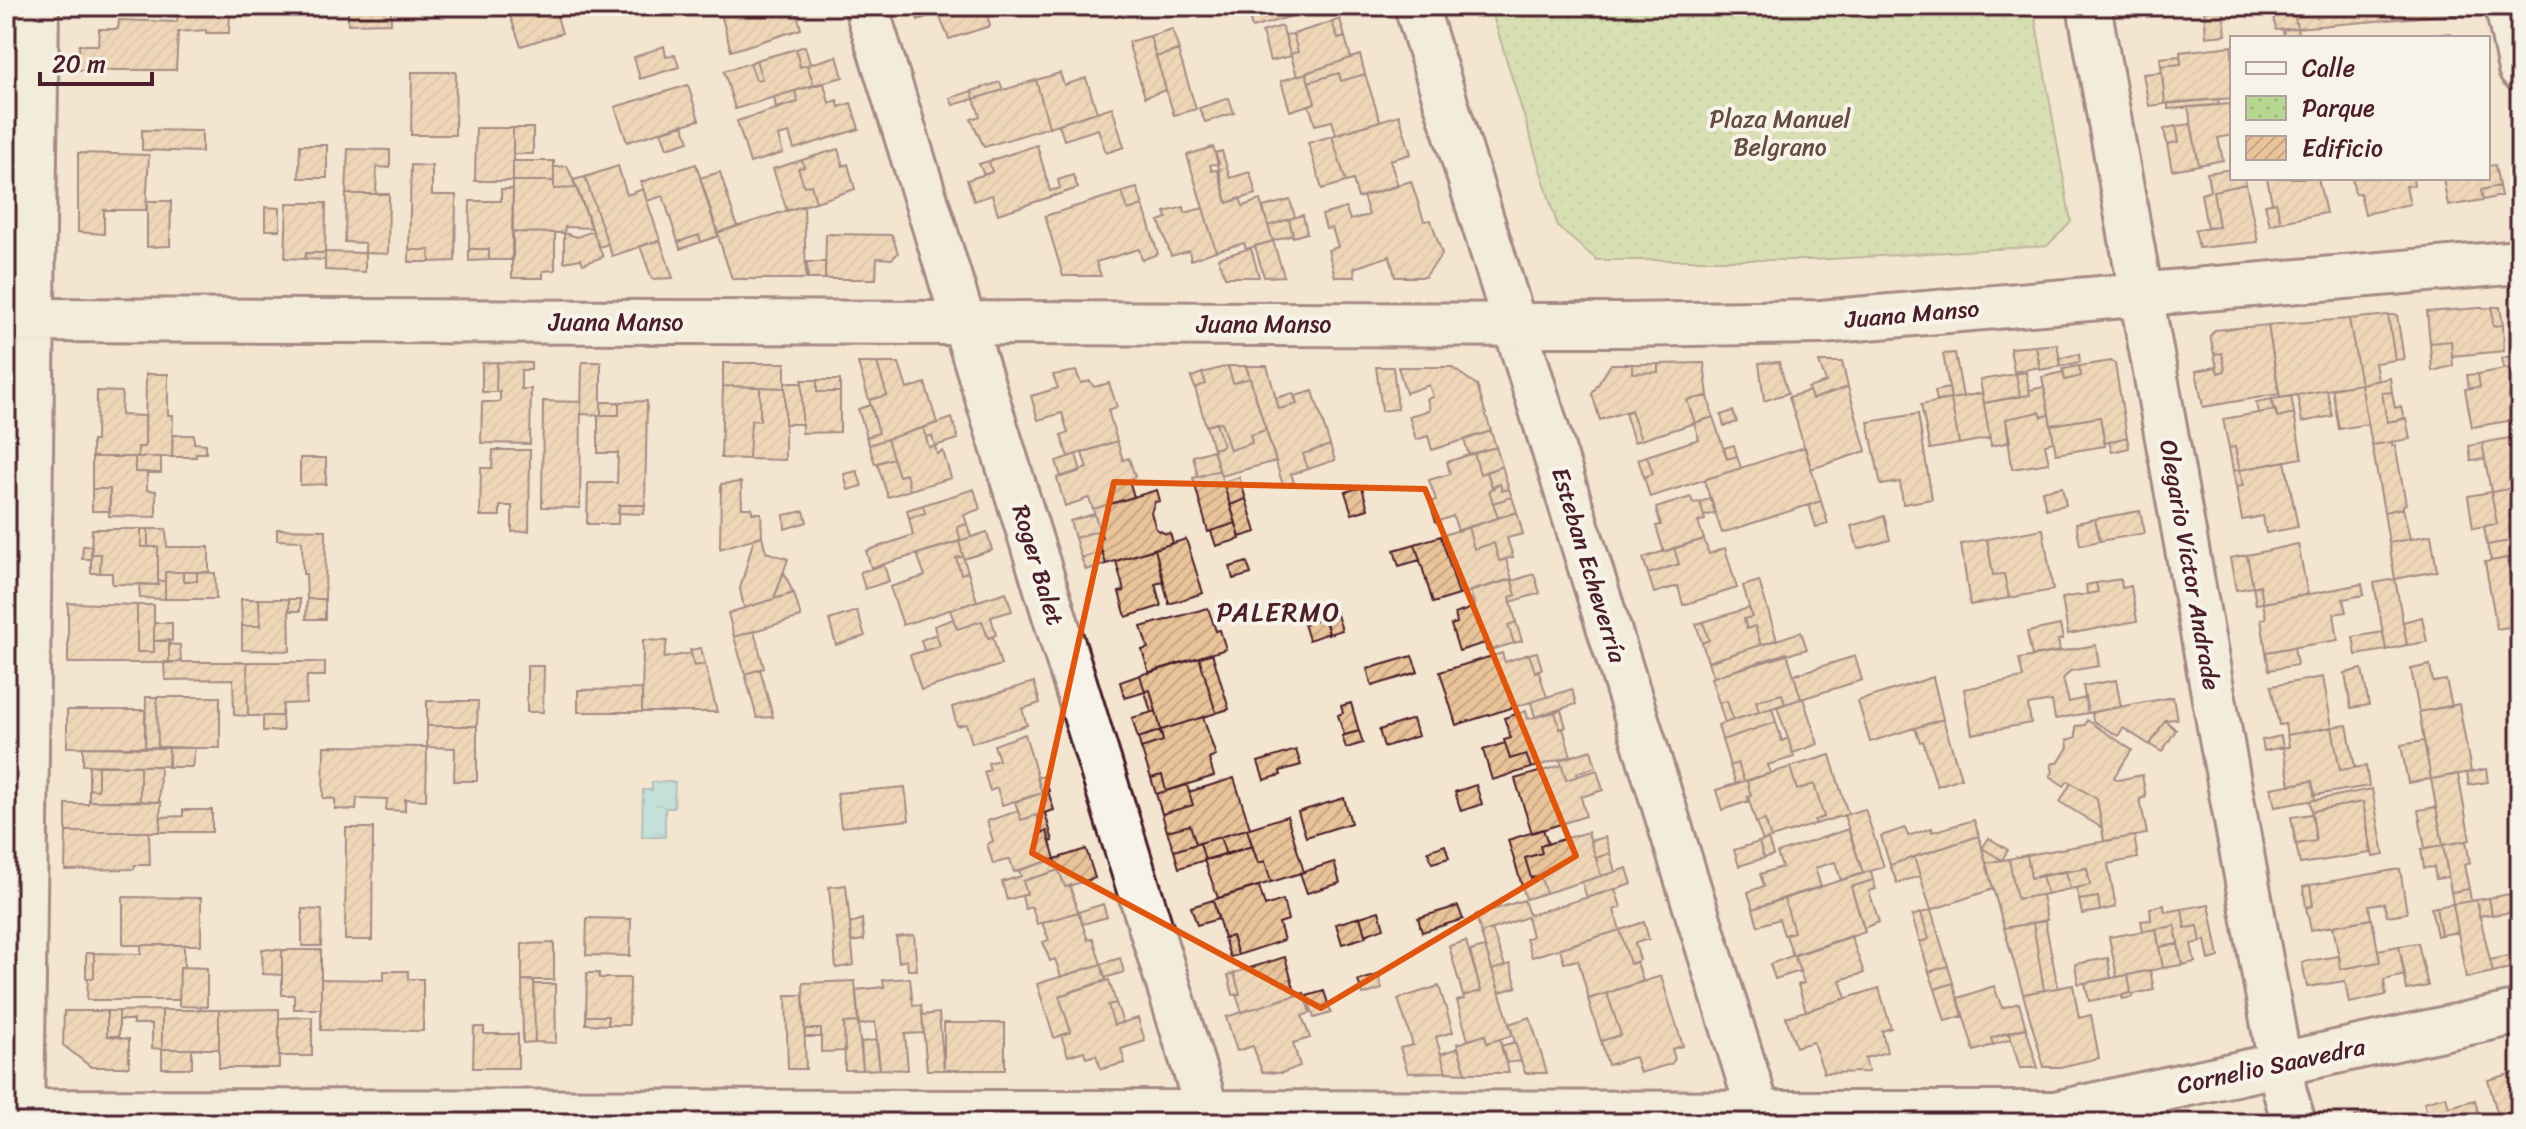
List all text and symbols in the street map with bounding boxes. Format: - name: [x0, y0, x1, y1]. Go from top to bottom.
- scale bar: [40, 36, 152, 86]
- legend: [2230, 36, 2490, 180]
- text: 20 m: [52, 43, 106, 85]
- text: Calle: [2302, 47, 2355, 89]
- text: Parque: [2302, 87, 2375, 129]
- park label: Plaza Manuel Belgrano: [1710, 98, 1852, 168]
- text: Edificio: [2302, 127, 2383, 169]
- street label: Juana Manso: [1842, 287, 1981, 341]
- street label: Juana Manso: [548, 301, 683, 343]
- street label: Juana Manso: [1196, 303, 1331, 345]
- street label: Olegario Víctor Andrade: [2147, 436, 2233, 694]
- street label: Esteban Echeverría: [1539, 462, 1639, 669]
- street label: Roger Balet: [1000, 499, 1076, 631]
- district label: PALERMO: [1217, 589, 1341, 635]
- street label: Cornelio Saavedra: [2173, 1025, 2370, 1106]

